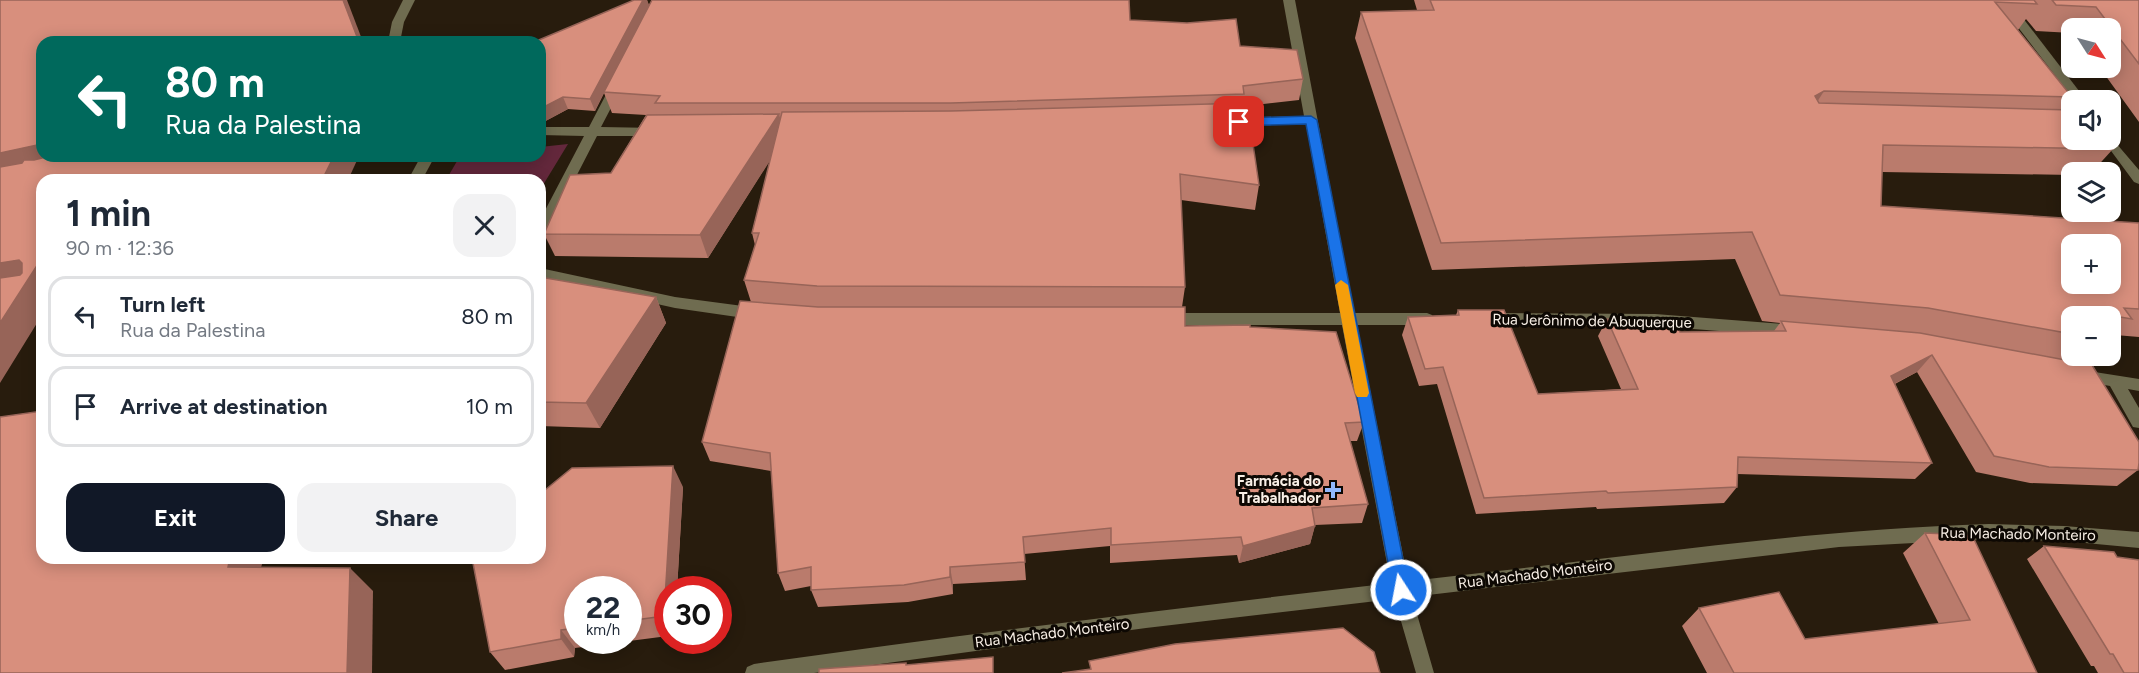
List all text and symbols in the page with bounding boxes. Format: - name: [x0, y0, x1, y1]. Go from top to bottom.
- north arrow: [2061, 18, 2121, 78]
- map controls: [2061, 18, 2121, 366]
- text: 80 m: [165, 57, 265, 108]
- icon: left: [66, 60, 144, 138]
- button: sound: [2061, 90, 2121, 150]
- pin: [1213, 96, 1264, 147]
- icon: arrive: [1222, 105, 1255, 138]
- text: Rua da Palestina: [165, 108, 361, 141]
- button: layers: [2061, 162, 2121, 222]
- text: 1 min: [66, 192, 151, 235]
- button: close: [453, 194, 516, 257]
- button: +: [2061, 234, 2121, 294]
- text: 90 m · 12:36: [66, 236, 174, 260]
- text: Turn left: [120, 291, 206, 318]
- icon: left: [69, 300, 102, 333]
- text: 80 m: [461, 303, 513, 330]
- button: −: [2061, 306, 2121, 366]
- street label: Rua Jerônimo de Abuquerque: [1492, 310, 1692, 332]
- text: Rua da Palestina: [120, 318, 265, 342]
- icon: arrive: [69, 390, 102, 423]
- text: Arrive at destination: [120, 393, 328, 420]
- text: 10 m: [466, 393, 513, 420]
- place label: Farmácia do Trabalhador: [1237, 472, 1321, 507]
- button: Exit: [66, 483, 285, 552]
- button: Share: [297, 483, 516, 552]
- marker: Farmácia do Trabalhador: [1326, 483, 1340, 497]
- street label: Rua Machado Monteiro: [1940, 524, 2096, 544]
- street label: Rua Machado Monteiro: [1457, 556, 1614, 592]
- position arrow: [1369, 558, 1433, 622]
- speed limit sign: 30: [654, 576, 732, 654]
- text: 22: [586, 589, 620, 626]
- street label: Rua Machado Monteiro: [974, 615, 1131, 651]
- text: km/h: [586, 621, 620, 639]

